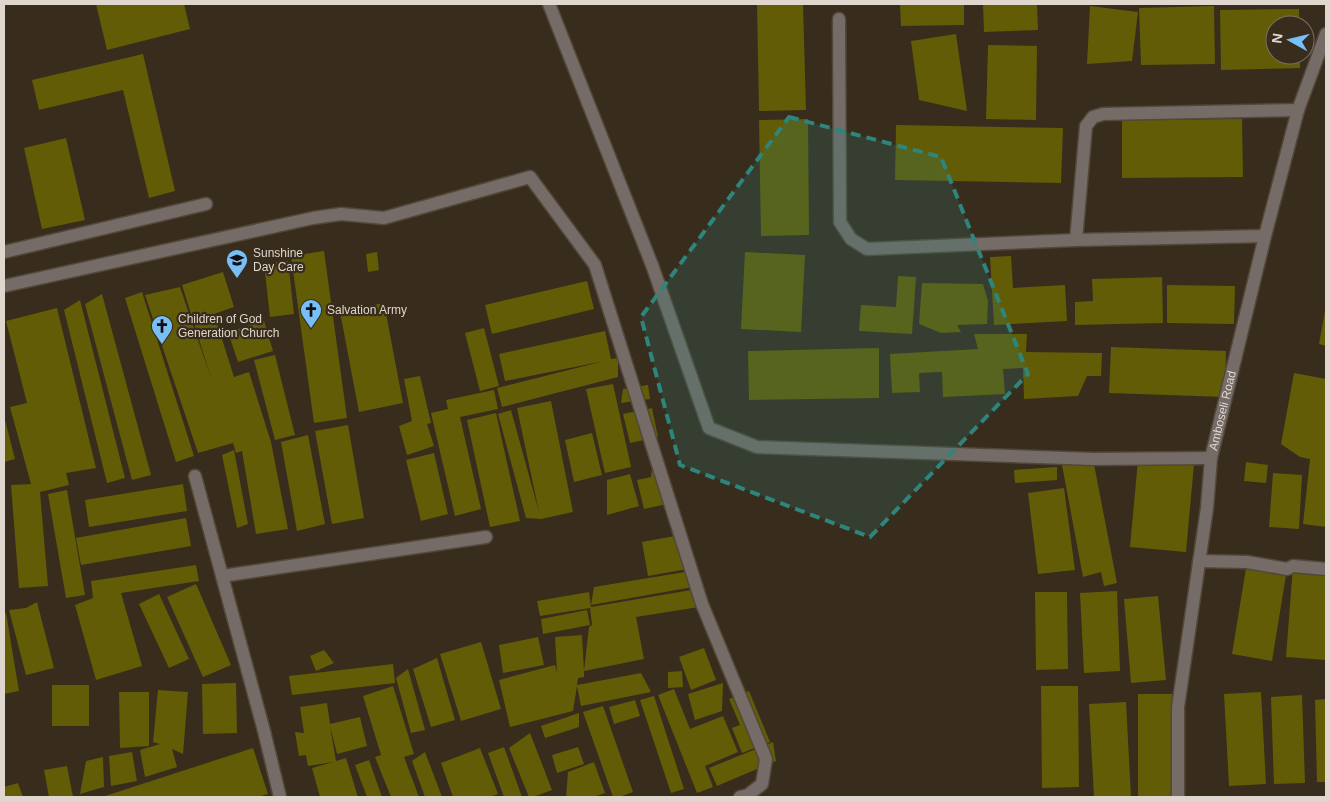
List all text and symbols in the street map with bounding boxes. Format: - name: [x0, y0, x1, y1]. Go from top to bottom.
- north arrow: [1265, 15, 1315, 65]
- text: N: [1268, 32, 1286, 44]
- place label: Sunshine Day Care: [253, 246, 304, 274]
- school or university icon: Sunshine Day Care: [225, 248, 249, 279]
- church icon: Salvation Army: [299, 298, 323, 329]
- place label: Salvation Army: [327, 303, 407, 317]
- place label: Children of God Generation Church: [178, 312, 279, 340]
- church icon: Children of God Generation Church: [150, 314, 174, 345]
- street label: Amboseli Road: [1206, 369, 1239, 452]

